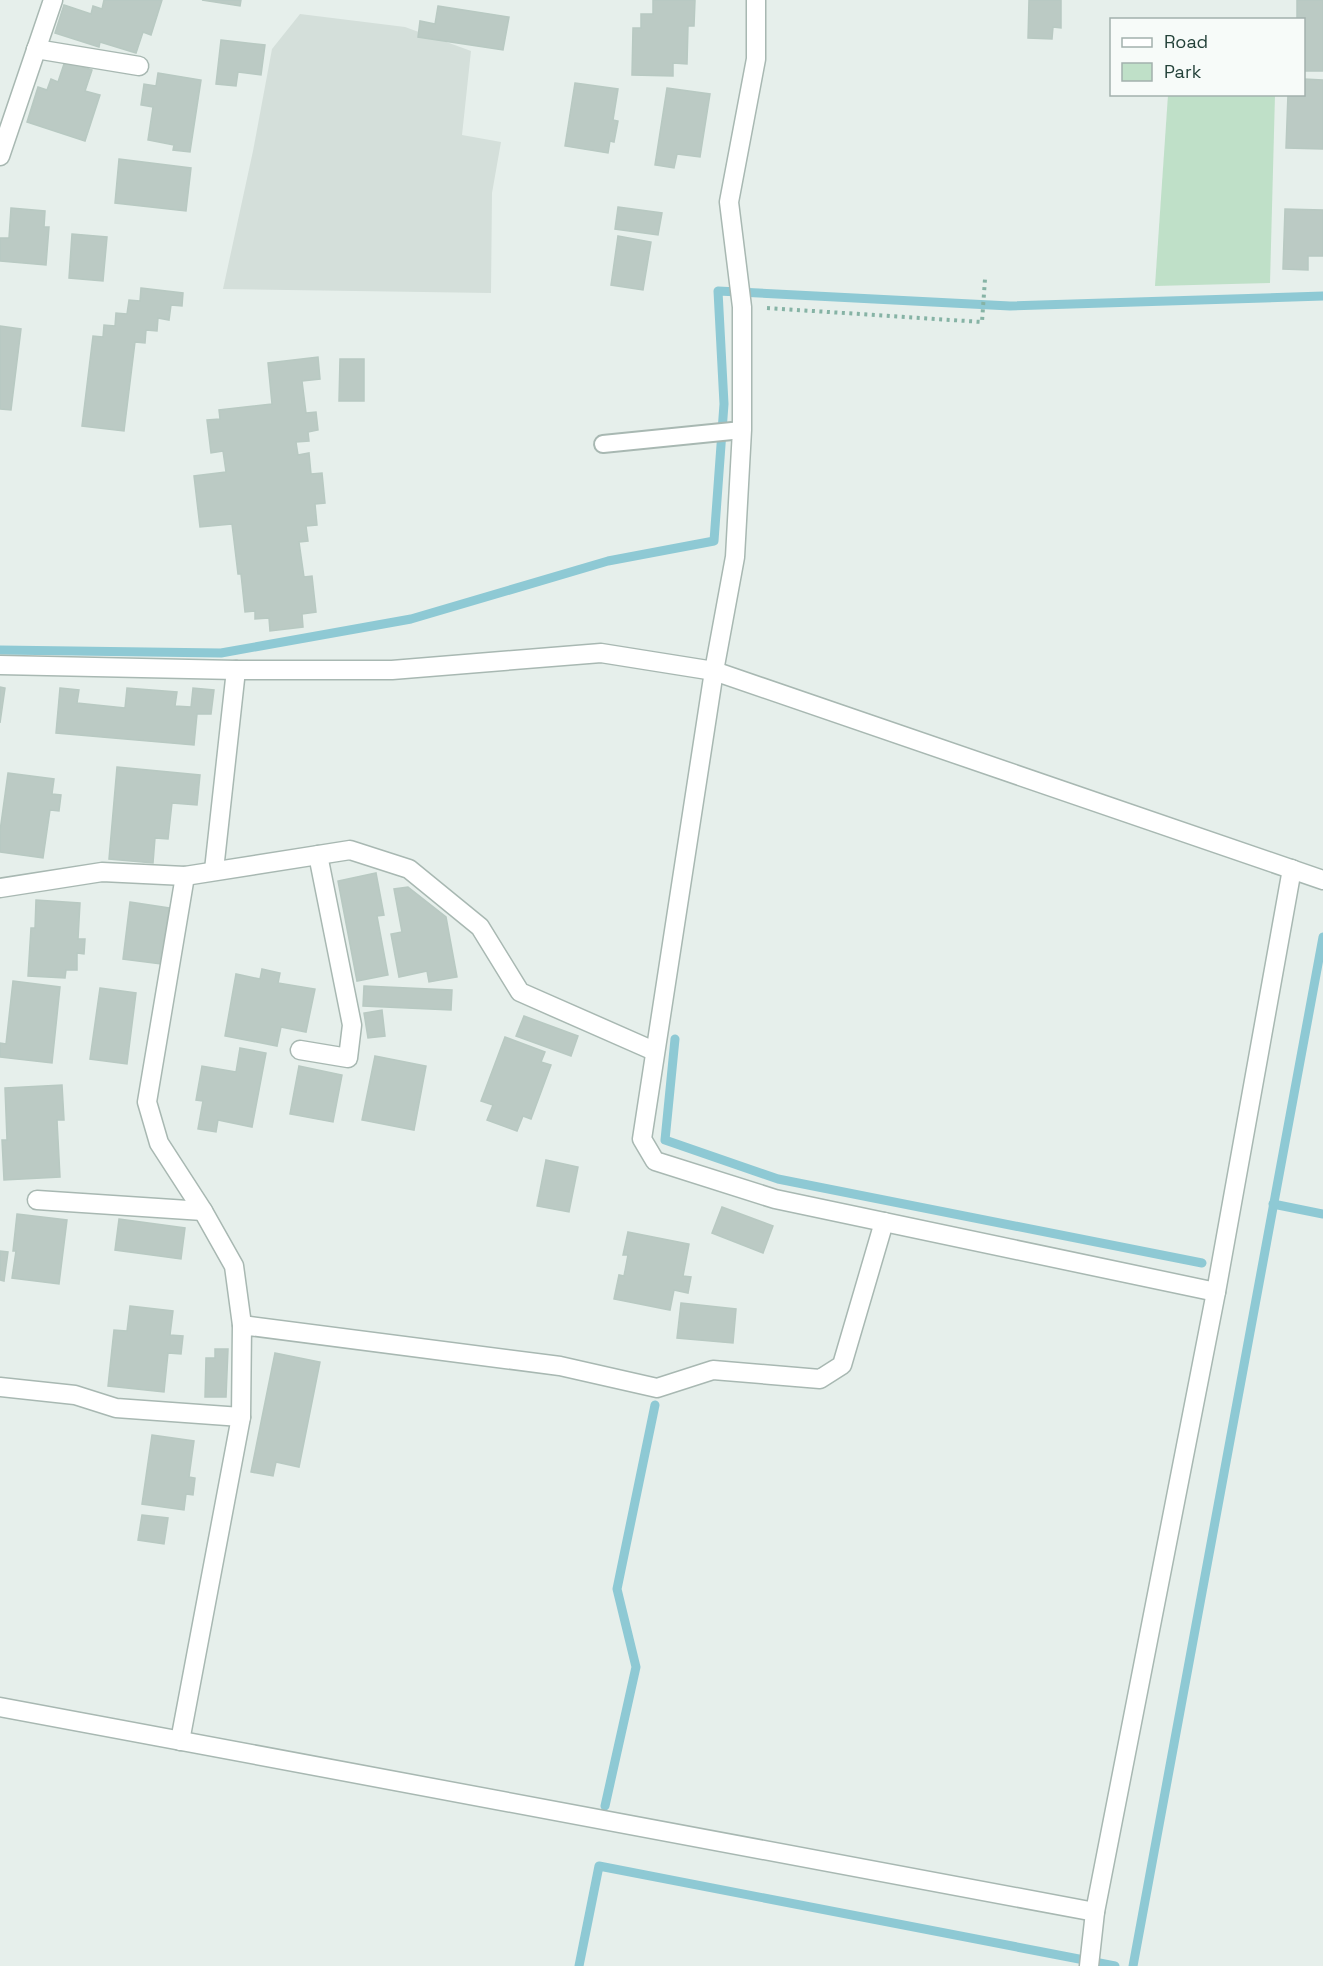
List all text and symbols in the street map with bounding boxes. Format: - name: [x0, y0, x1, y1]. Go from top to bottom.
- legend: [1110, 18, 1305, 96]
- text: Road: [1164, 30, 1208, 53]
- text: Park: [1164, 60, 1202, 83]

